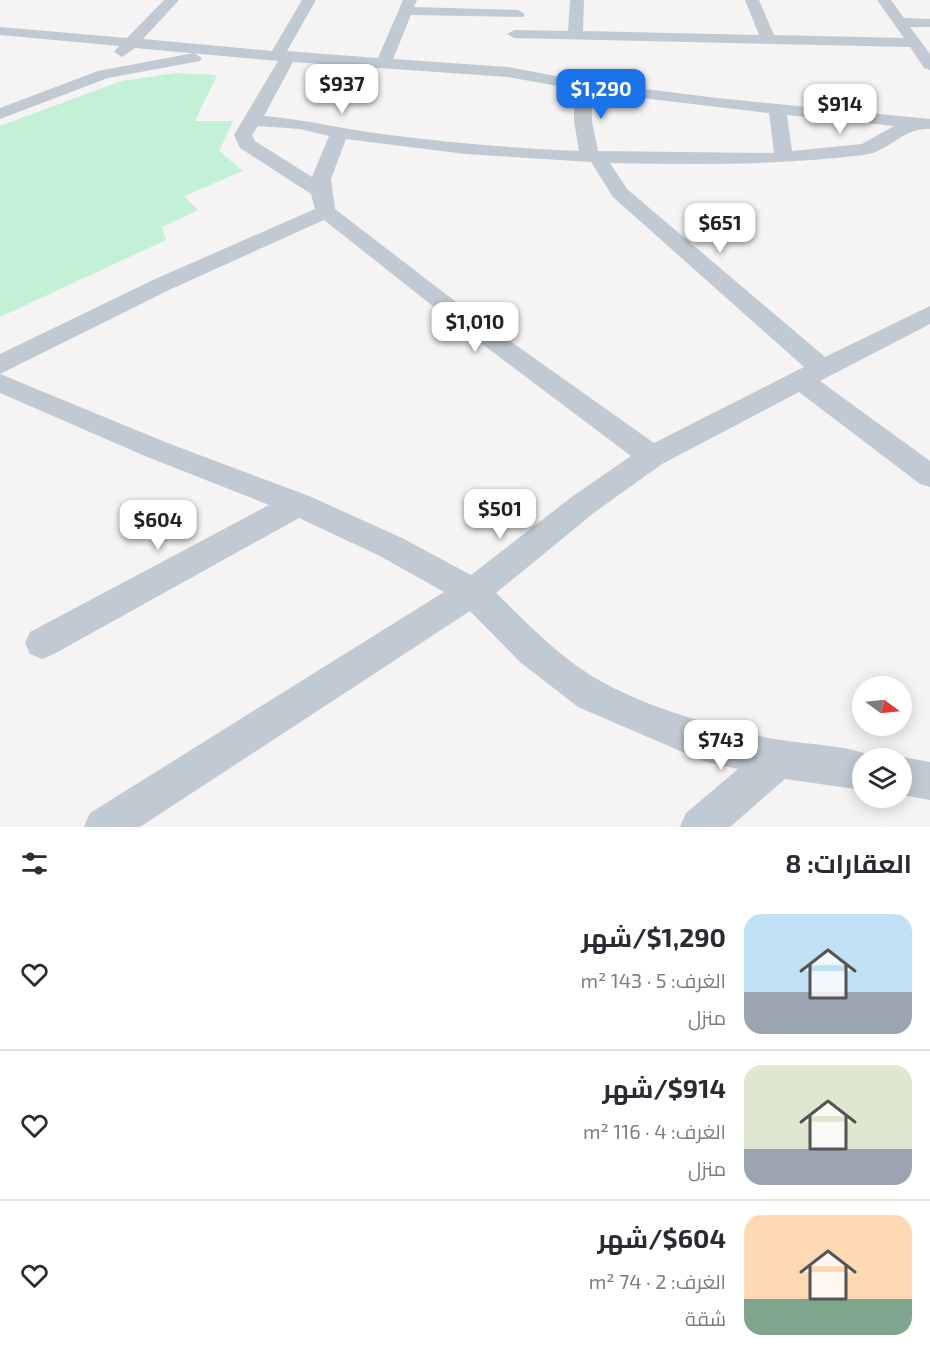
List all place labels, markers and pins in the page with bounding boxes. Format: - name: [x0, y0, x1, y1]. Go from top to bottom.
- pin: $937: [306, 64, 378, 115]
- pin: $1,290: [552, 69, 650, 120]
- pin: $914: [804, 84, 876, 135]
- pin: $651: [684, 203, 756, 254]
- pin: $1,010: [426, 302, 524, 353]
- pin: $501: [464, 489, 536, 540]
- pin: $604: [122, 500, 194, 551]
- pin: $743: [685, 720, 757, 771]

